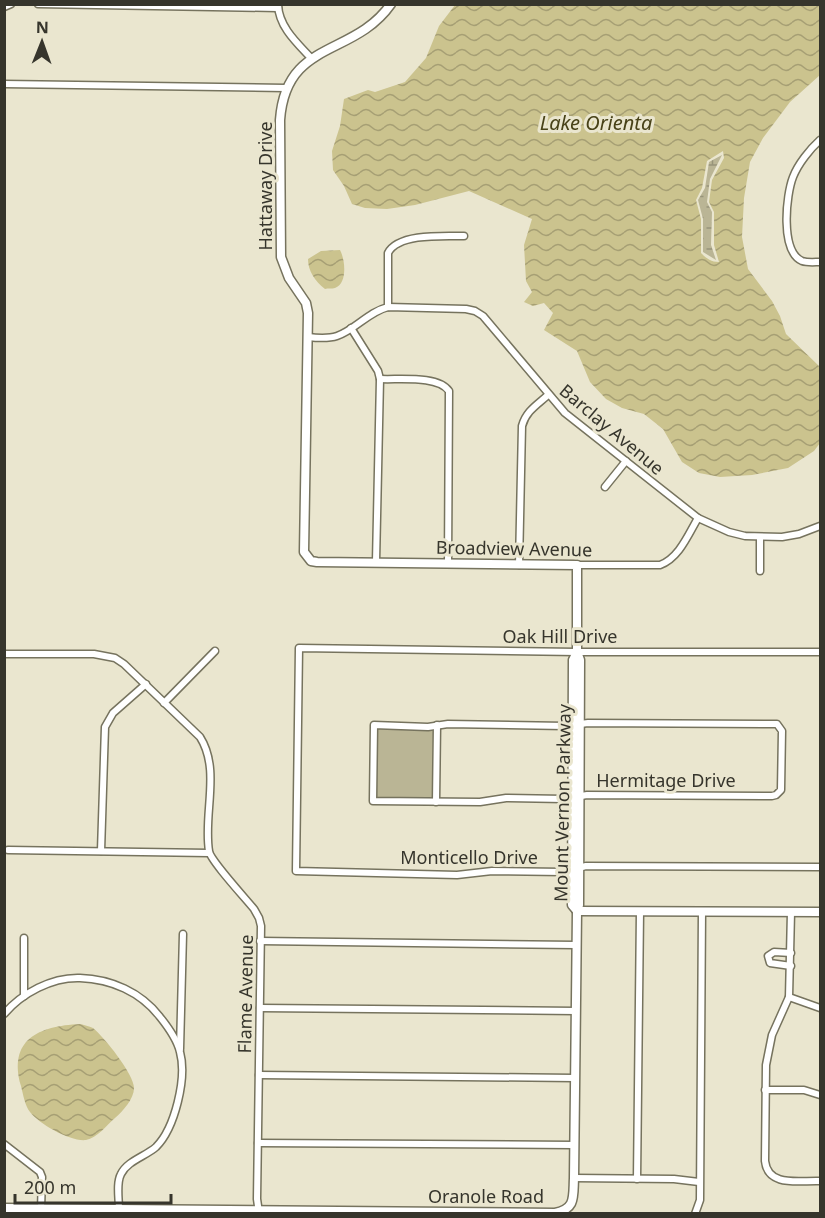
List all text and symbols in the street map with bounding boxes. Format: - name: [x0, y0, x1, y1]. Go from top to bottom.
- north arrow: [12, 12, 72, 72]
- text: N: [36, 16, 49, 38]
- water label: Lake Orienta: [540, 109, 652, 136]
- street label: Hattaway Drive: [253, 121, 277, 251]
- street label: Barclay Avenue: [555, 378, 669, 480]
- street label: Broadview Avenue: [436, 535, 592, 561]
- street label: Oak Hill Drive: [503, 624, 617, 648]
- street label: Mount Vernon Parkway: [548, 703, 576, 902]
- street label: Hermitage Drive: [596, 768, 736, 792]
- street label: Monticello Drive: [400, 845, 538, 869]
- street label: Flame Avenue: [232, 934, 258, 1054]
- scale bar: [15, 1167, 171, 1205]
- text: 200 m: [24, 1175, 76, 1199]
- street label: Oranole Road: [428, 1184, 544, 1208]

